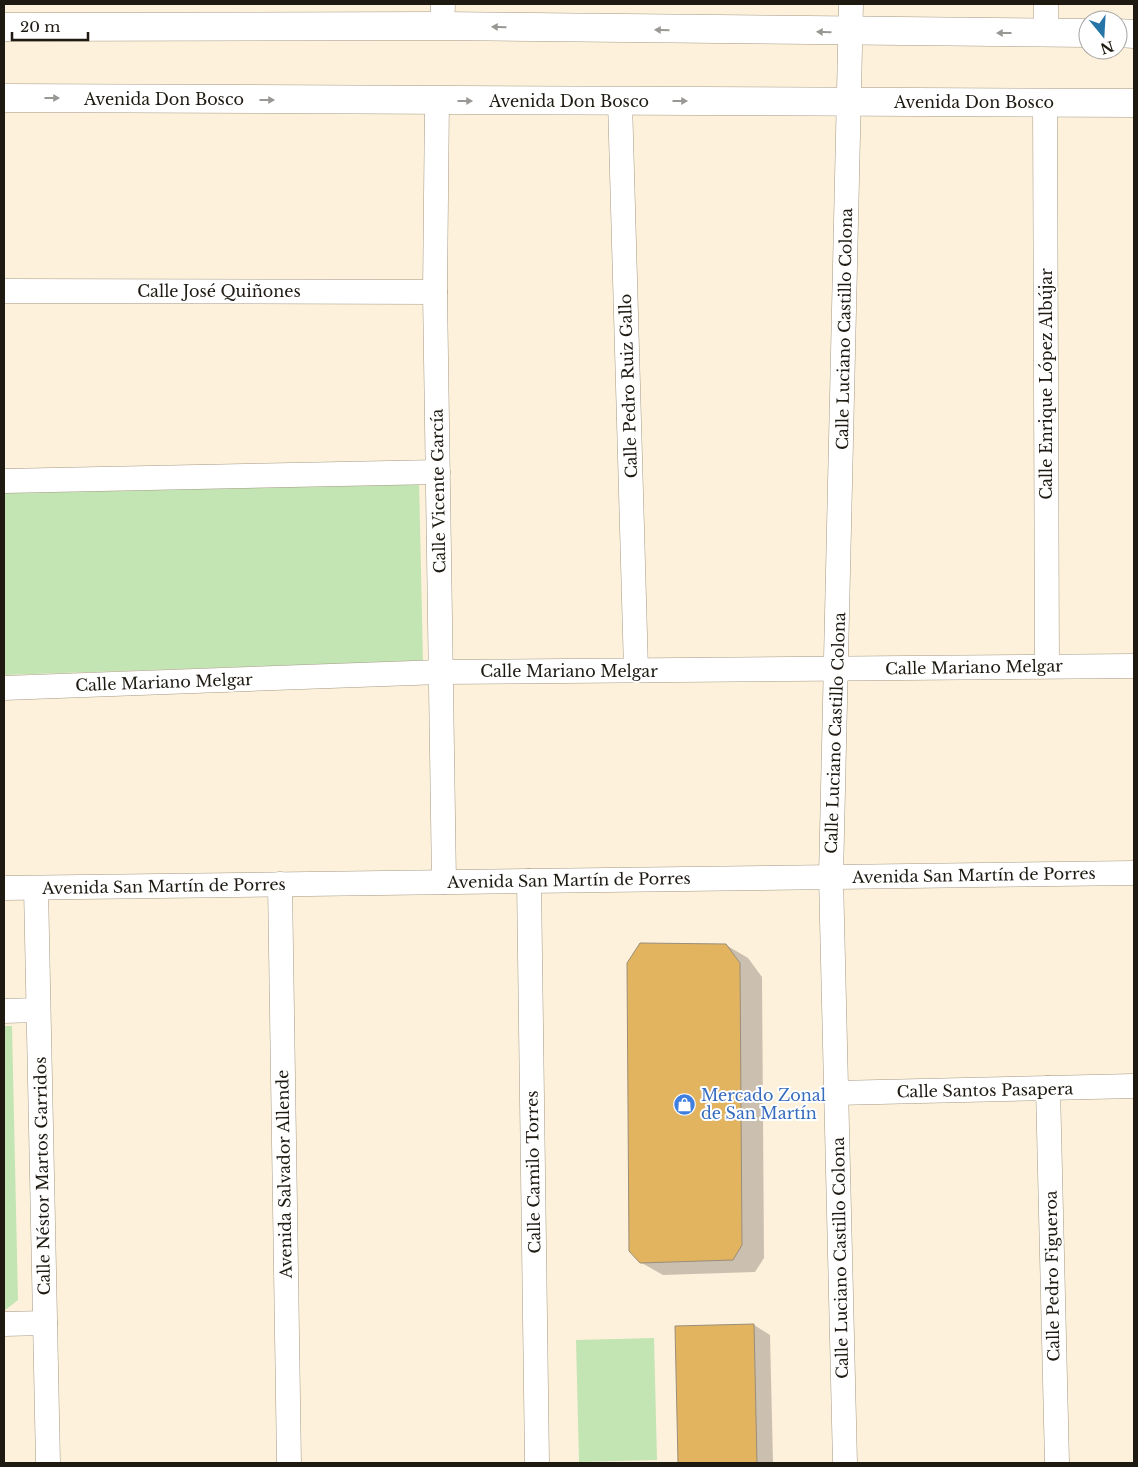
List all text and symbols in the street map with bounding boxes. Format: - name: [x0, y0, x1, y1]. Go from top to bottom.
- scale bar: [12, 10, 89, 42]
- north arrow: [1078, 10, 1128, 60]
- text: 20 m: [20, 17, 60, 36]
- one-way arrow: [491, 23, 507, 31]
- one-way arrow: [654, 25, 670, 33]
- one-way arrow: [816, 28, 832, 36]
- one-way arrow: [996, 29, 1012, 37]
- text: N: [1098, 37, 1116, 58]
- street label: Avenida Don Bosco: [83, 89, 244, 109]
- street label: Avenida Don Bosco: [488, 91, 649, 111]
- street label: Avenida Don Bosco: [893, 92, 1054, 112]
- one-way arrow: [45, 94, 61, 102]
- one-way arrow: [260, 96, 276, 104]
- one-way arrow: [457, 97, 473, 105]
- one-way arrow: [672, 97, 688, 105]
- street label: Calle Luciano Castillo Colona: [832, 208, 856, 450]
- street label: Calle Enrique López Albújar: [1036, 268, 1056, 500]
- street label: Calle José Quiñones: [137, 281, 301, 301]
- street label: Calle Pedro Ruiz Gallo: [615, 293, 641, 479]
- street label: Calle Vicente García: [427, 408, 449, 574]
- street label: Calle Luciano Castillo Colona: [821, 612, 849, 854]
- street label: Calle Mariano Melgar: [885, 655, 1063, 679]
- street label: Calle Mariano Melgar: [480, 661, 658, 681]
- street label: Calle Mariano Melgar: [75, 669, 253, 695]
- street label: Avenida San Martín de Porres: [851, 863, 1096, 887]
- street label: Avenida San Martín de Porres: [446, 868, 691, 892]
- street label: Avenida San Martín de Porres: [41, 874, 286, 898]
- street label: Calle Néstor Martos Garridos: [30, 1056, 54, 1296]
- street label: Avenida Salvador Allende: [272, 1069, 296, 1280]
- street label: Calle Santos Pasapera: [896, 1078, 1074, 1102]
- place label: Mercado Zonal de San Martín: [701, 1085, 826, 1123]
- street label: Calle Camilo Torres: [522, 1090, 544, 1254]
- shop icon: Mercado Zonal de San Martín: [673, 1092, 697, 1116]
- street label: Calle Luciano Castillo Colona: [828, 1137, 852, 1379]
- street label: Calle Pedro Figueroa: [1041, 1190, 1063, 1362]

